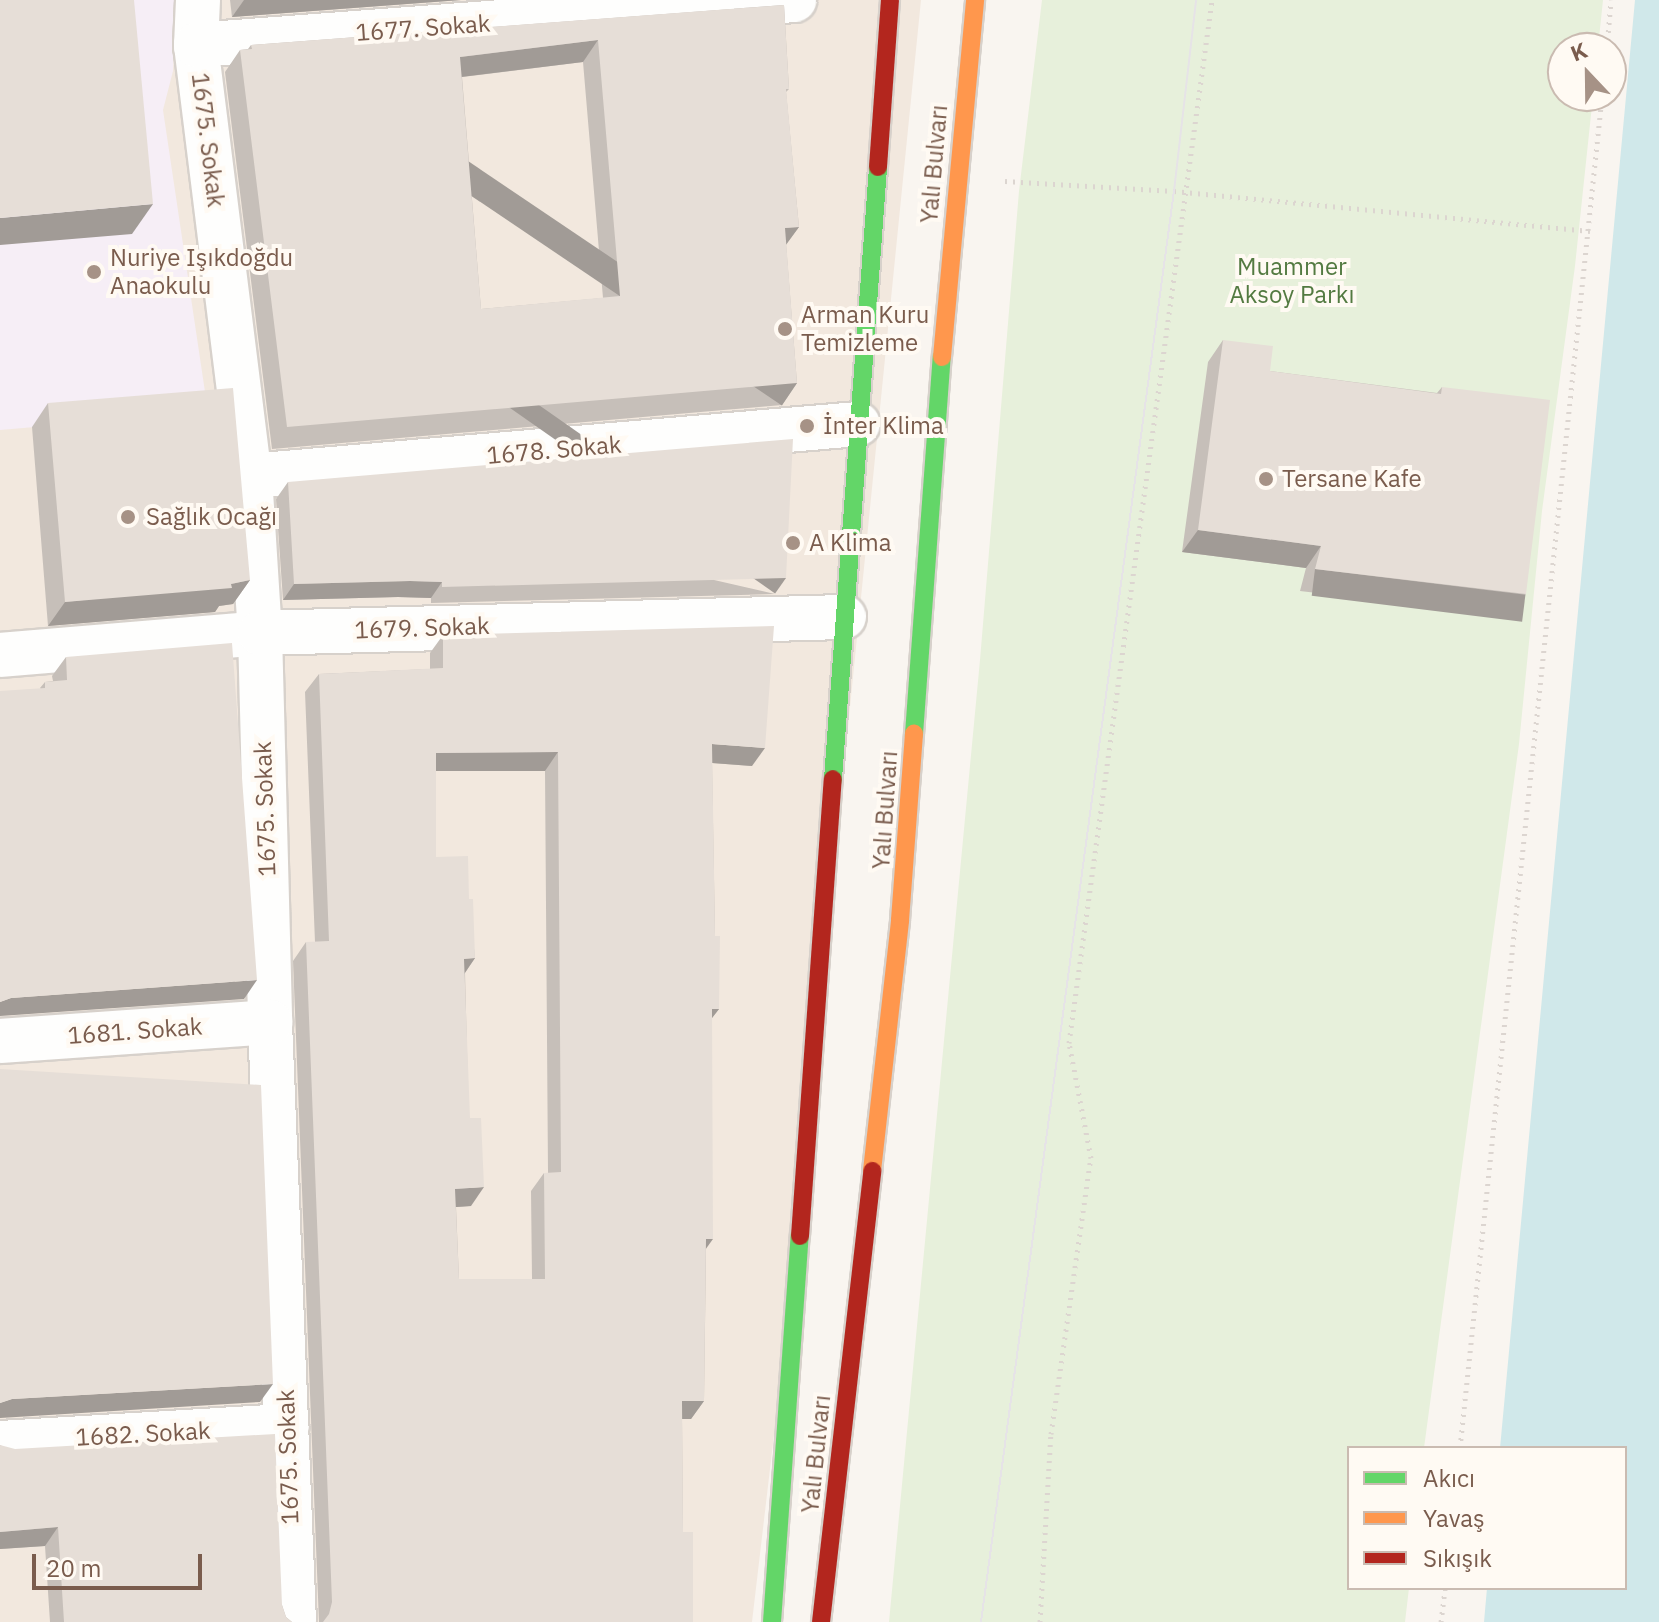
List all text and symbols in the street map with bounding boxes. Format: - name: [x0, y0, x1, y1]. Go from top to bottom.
- street label: 1677. Sokak: [355, 9, 491, 47]
- north arrow: [1547, 32, 1627, 112]
- text: K: [1566, 35, 1591, 67]
- street label: 1675. Sokak: [185, 71, 231, 209]
- street label: Yalı Bulvarı: [914, 104, 954, 224]
- place label: Nuriye Işıkdoğdu Anaokulu: [110, 244, 293, 300]
- park label: Muammer Aksoy Parkı: [1229, 253, 1355, 309]
- marker: Nuriye Işıkdoğdu Anaokulu: [85, 263, 103, 281]
- place label: Arman Kuru Temizleme: [801, 301, 929, 357]
- marker: Arman Kuru Temizleme: [776, 320, 794, 338]
- place label: İnter Klima: [823, 412, 944, 440]
- marker: İnter Klima: [798, 417, 816, 435]
- street label: 1678. Sokak: [485, 430, 623, 470]
- place label: Tersane Kafe: [1282, 465, 1422, 493]
- marker: Tersane Kafe: [1257, 470, 1275, 488]
- place label: Sağlık Ocağı: [146, 503, 277, 531]
- marker: Sağlık Ocağı: [117, 506, 139, 528]
- place label: A Klima: [809, 529, 892, 557]
- marker: A Klima: [784, 534, 802, 552]
- street label: 1679. Sokak: [354, 611, 490, 645]
- street label: 1675. Sokak: [248, 741, 282, 877]
- street label: Yalı Bulvarı: [866, 750, 904, 870]
- street label: 1681. Sokak: [67, 1012, 203, 1050]
- street label: 1675. Sokak: [271, 1389, 305, 1525]
- street label: Yalı Bulvarı: [795, 1393, 837, 1515]
- street label: 1682. Sokak: [75, 1416, 211, 1452]
- legend: [1347, 1446, 1627, 1590]
- text: Akıcı: [1423, 1462, 1475, 1494]
- text: Yavaş: [1423, 1502, 1485, 1534]
- scale bar: [36, 1538, 206, 1588]
- text: Sıkışık: [1423, 1542, 1492, 1574]
- text: 20 m: [46, 1552, 101, 1584]

